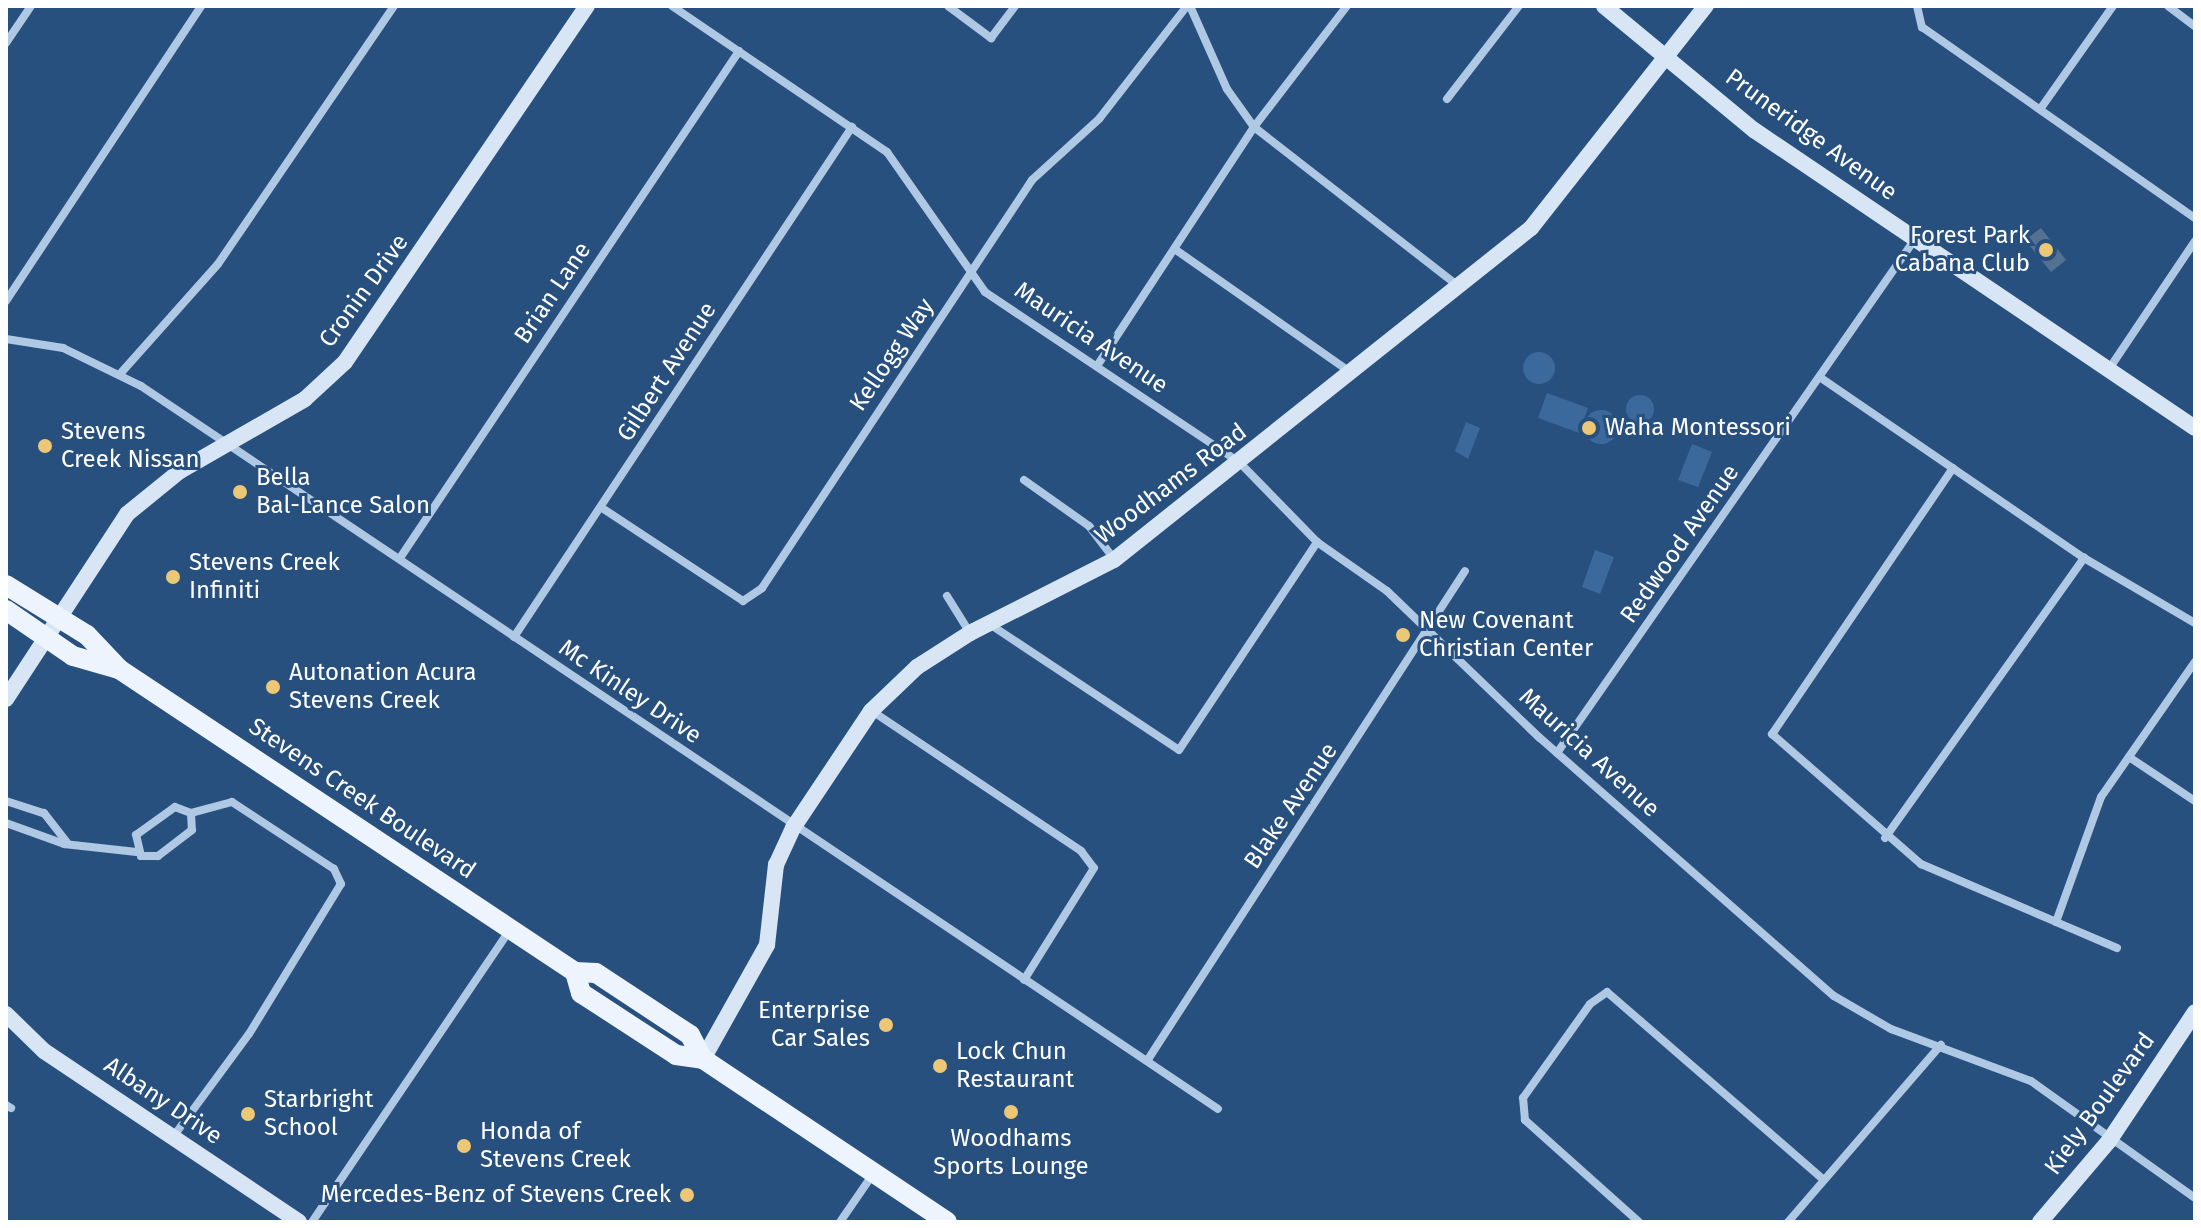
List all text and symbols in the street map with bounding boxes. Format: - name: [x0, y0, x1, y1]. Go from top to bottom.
- street label: Pruneridge Avenue: [1719, 63, 1903, 207]
- place label: Forest Park Cabana Club: [1895, 222, 2030, 278]
- street label: Cronin Drive: [313, 229, 415, 353]
- street label: Brian Lane: [509, 237, 597, 349]
- marker: Forest Park Cabana Club: [2037, 241, 2055, 259]
- street label: Mauricia Avenue: [1009, 276, 1173, 400]
- street label: Kellogg Way: [844, 293, 940, 417]
- street label: Gilbert Avenue: [611, 297, 723, 447]
- place label: Waha Montessori: [1605, 414, 1791, 442]
- place label: Stevens Creek Nissan: [61, 418, 200, 474]
- street label: Woodhams Road: [1089, 418, 1253, 550]
- marker: Waha Montessori: [1580, 419, 1598, 437]
- marker: Stevens Creek Nissan: [36, 437, 54, 455]
- street label: Redwood Avenue: [1615, 459, 1745, 629]
- place label: Bella Bal-Lance Salon: [256, 464, 430, 520]
- marker: Bella Bal-Lance Salon: [231, 483, 249, 501]
- place label: Stevens Creek Infiniti: [189, 549, 340, 605]
- marker: Stevens Creek Infiniti: [164, 568, 182, 586]
- place label: New Covenant Christian Center: [1419, 607, 1593, 663]
- marker: New Covenant Christian Center: [1394, 626, 1412, 644]
- street label: Mc Kinley Drive: [553, 634, 707, 750]
- place label: Autonation Acura Stevens Creek: [289, 659, 476, 715]
- marker: Autonation Acura Stevens Creek: [264, 678, 282, 696]
- street label: Mauricia Avenue: [1513, 682, 1665, 824]
- street label: Stevens Creek Boulevard: [243, 712, 481, 886]
- street label: Blake Avenue: [1238, 738, 1344, 874]
- place label: Enterprise Car Sales: [758, 997, 870, 1053]
- marker: Enterprise Car Sales: [877, 1016, 895, 1034]
- street label: Kiely Boulevard: [2039, 1027, 2161, 1181]
- place label: Lock Chun Restaurant: [956, 1038, 1074, 1094]
- street label: Albany Drive: [98, 1051, 228, 1151]
- marker: Lock Chun Restaurant: [931, 1057, 949, 1075]
- place label: Starbright School: [264, 1086, 373, 1142]
- marker: Woodhams Sports Lounge: [1002, 1103, 1020, 1121]
- marker: Starbright School: [239, 1105, 257, 1123]
- place label: Honda of Stevens Creek: [480, 1118, 631, 1174]
- place label: Woodhams Sports Lounge: [933, 1125, 1089, 1181]
- marker: Honda of Stevens Creek: [455, 1137, 473, 1155]
- place label: Mercedes-Benz of Stevens Creek: [321, 1181, 671, 1209]
- marker: Mercedes-Benz of Stevens Creek: [678, 1186, 696, 1204]

